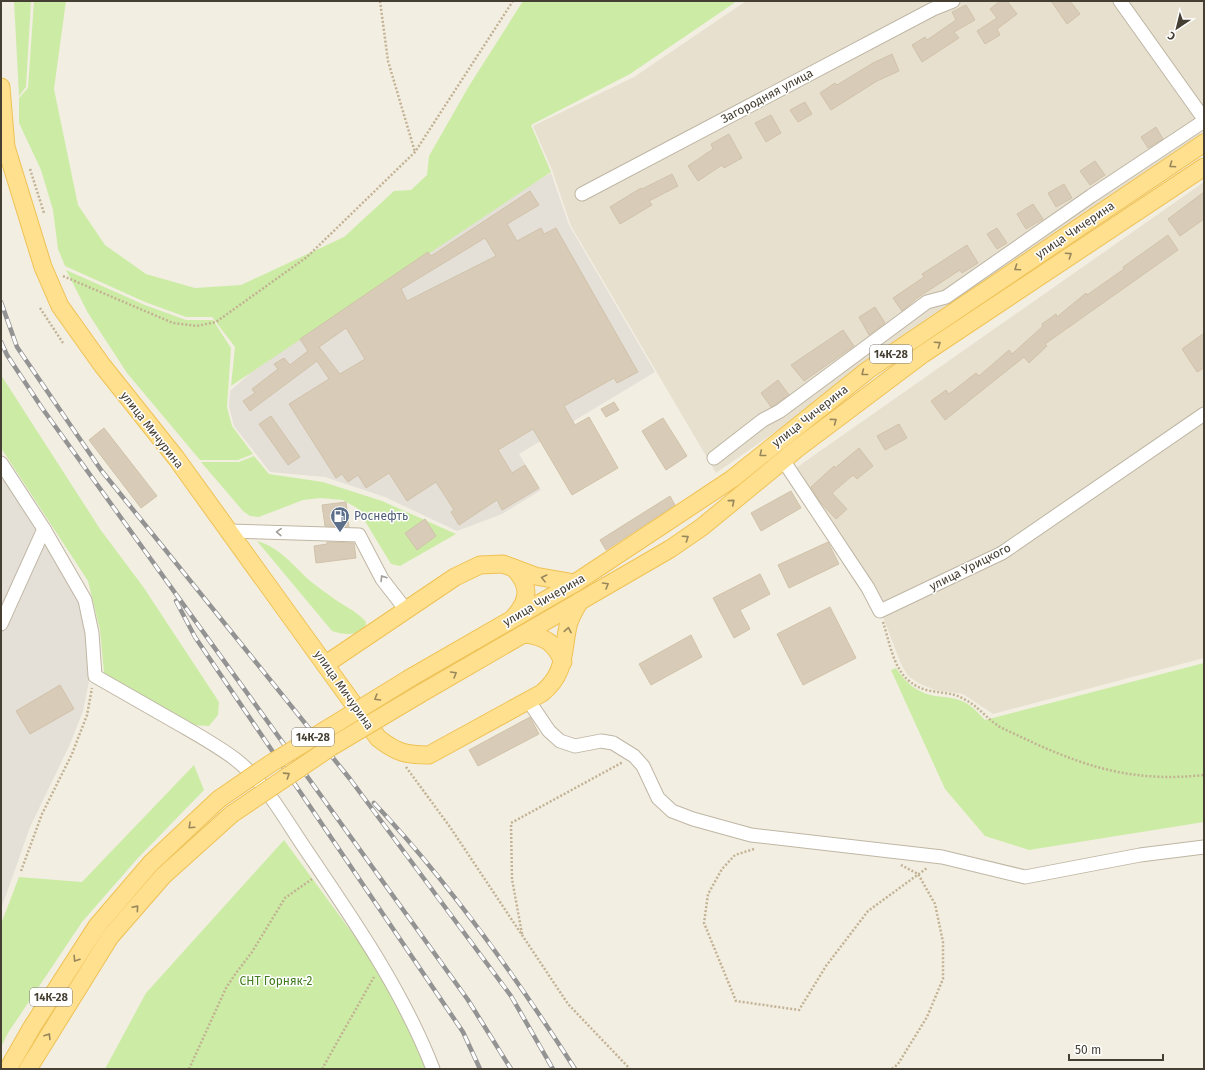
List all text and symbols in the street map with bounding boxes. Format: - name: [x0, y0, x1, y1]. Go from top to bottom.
- north arrow: [1157, 8, 1197, 48]
- text: С: [1165, 28, 1178, 43]
- street label: Загородняя улица: [719, 66, 815, 126]
- one-way arrow: [1169, 160, 1176, 167]
- street label: улица Чичерина: [1033, 198, 1117, 262]
- one-way arrow: [1065, 252, 1072, 260]
- one-way arrow: [1014, 264, 1021, 271]
- one-way arrow: [934, 341, 941, 349]
- road number: 14К-28: [870, 345, 912, 363]
- one-way arrow: [861, 369, 868, 376]
- street label: улица Чичерина: [769, 382, 851, 450]
- street label: улица Мичурина: [118, 389, 186, 471]
- one-way arrow: [829, 419, 836, 426]
- one-way arrow: [759, 449, 766, 456]
- one-way arrow: [727, 500, 735, 507]
- fuel station icon: Роснефть: [329, 505, 351, 533]
- place label: Роснефть: [354, 509, 408, 523]
- one-way arrow: [276, 528, 282, 537]
- one-way arrow: [682, 535, 689, 543]
- street label: улица Урицкого: [927, 540, 1013, 594]
- street label: улица Чичерина: [501, 571, 587, 629]
- one-way arrow: [541, 574, 548, 583]
- one-way arrow: [380, 575, 388, 582]
- one-way arrow: [602, 583, 609, 590]
- one-way arrow: [563, 627, 572, 633]
- street label: улица Мичурина: [311, 648, 377, 732]
- one-way arrow: [450, 672, 457, 679]
- one-way arrow: [374, 694, 381, 701]
- road number: 14К-28: [292, 728, 334, 746]
- one-way arrow: [283, 773, 290, 780]
- one-way arrow: [188, 821, 196, 828]
- one-way arrow: [131, 905, 138, 913]
- one-way arrow: [73, 955, 80, 962]
- park label: СНТ Горняк-2: [240, 974, 312, 988]
- road number: 14К-28: [30, 988, 72, 1006]
- one-way arrow: [43, 1033, 51, 1040]
- scale bar: [1069, 1036, 1163, 1062]
- text: 50 m: [1075, 1043, 1101, 1057]

